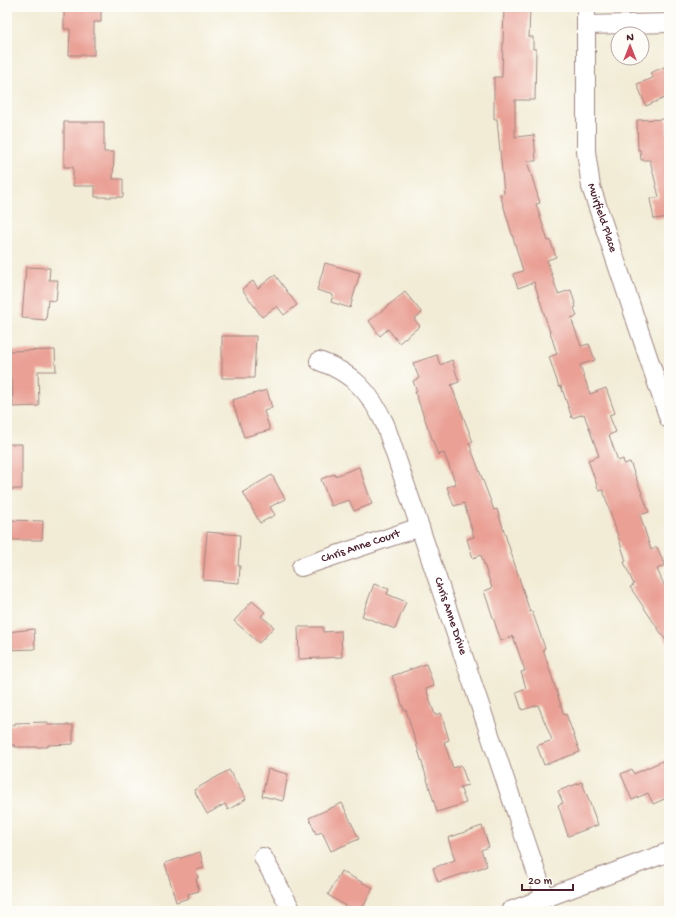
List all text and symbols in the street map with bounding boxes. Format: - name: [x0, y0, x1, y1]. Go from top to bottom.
- north arrow: [610, 26, 650, 66]
- text: N: [626, 32, 634, 44]
- street label: Muirfield Place: [583, 182, 620, 255]
- street label: Chris Anne Court: [320, 527, 403, 567]
- street label: Chris Anne Drive: [430, 576, 470, 657]
- scale bar: [522, 866, 573, 892]
- text: 20 m: [528, 875, 553, 889]

